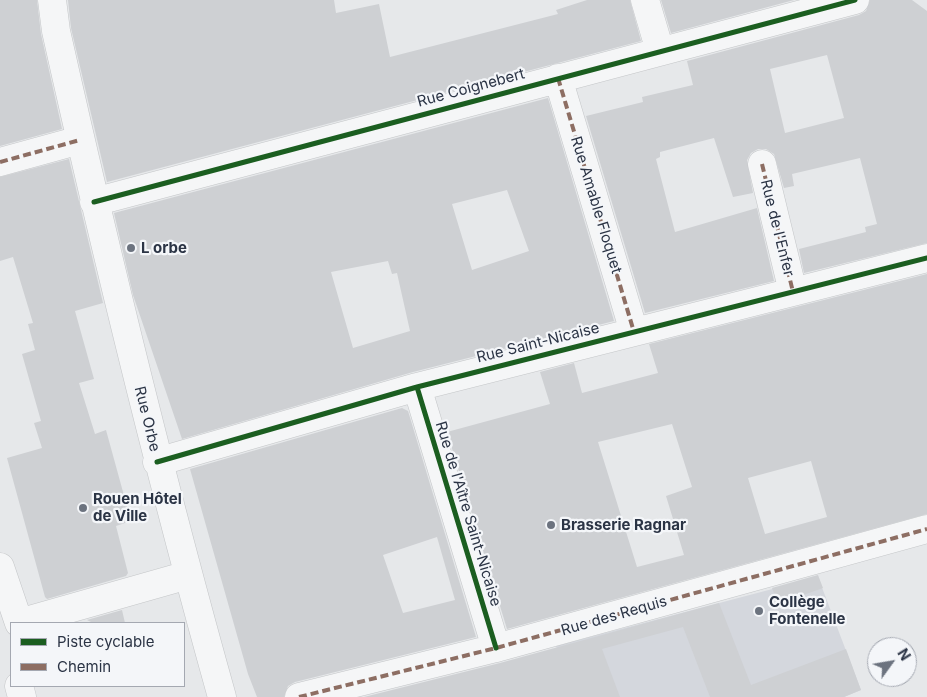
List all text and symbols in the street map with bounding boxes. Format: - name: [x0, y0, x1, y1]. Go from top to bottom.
- street label: Rue Coignebert: [415, 65, 527, 111]
- street label: Rue Amable Floquet: [567, 134, 625, 276]
- street label: Rue de l'Enfer: [756, 178, 798, 278]
- place label: L orbe: [141, 239, 187, 257]
- marker: L orbe: [125, 242, 137, 254]
- street label: Rue Saint-Nicaise: [475, 319, 601, 367]
- street label: Rue Orbe: [130, 384, 164, 454]
- street label: Rue de l'Aître Saint-Nicaise: [431, 419, 505, 609]
- place label: Rouen Hôtel de Ville: [93, 490, 182, 525]
- marker: Rouen Hôtel de Ville: [77, 502, 89, 514]
- place label: Brasserie Ragnar: [561, 516, 686, 534]
- marker: Brasserie Ragnar: [545, 519, 557, 531]
- street label: Rue des Requis: [559, 592, 669, 640]
- place label: Collège Fontenelle: [769, 593, 846, 628]
- marker: Collège Fontenelle: [753, 605, 765, 617]
- legend: [10, 622, 185, 687]
- text: Piste cyclable: [57, 632, 154, 651]
- north arrow: [867, 637, 917, 687]
- text: N: [894, 645, 914, 663]
- text: Chemin: [57, 657, 111, 676]

